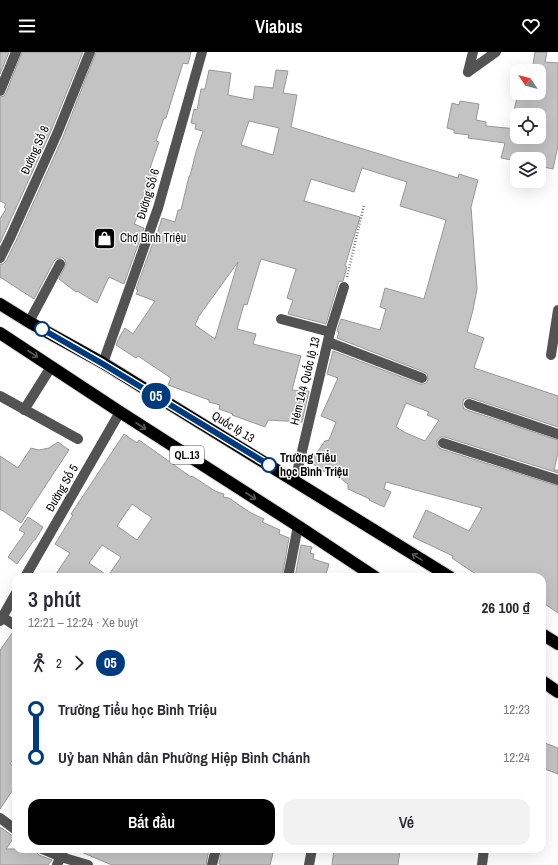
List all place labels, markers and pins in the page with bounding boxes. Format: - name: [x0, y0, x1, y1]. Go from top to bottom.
- shop icon: Chợ Bình Triệu: [91, 225, 117, 251]
- place label: Chợ Bình Triệu: [120, 230, 186, 246]
- unlabelled marker: [34, 321, 50, 337]
- place label: Trường Tiểu học Bình Triệu: [280, 450, 348, 480]
- marker: Trường Tiểu học Bình Triệu: [261, 457, 277, 473]

